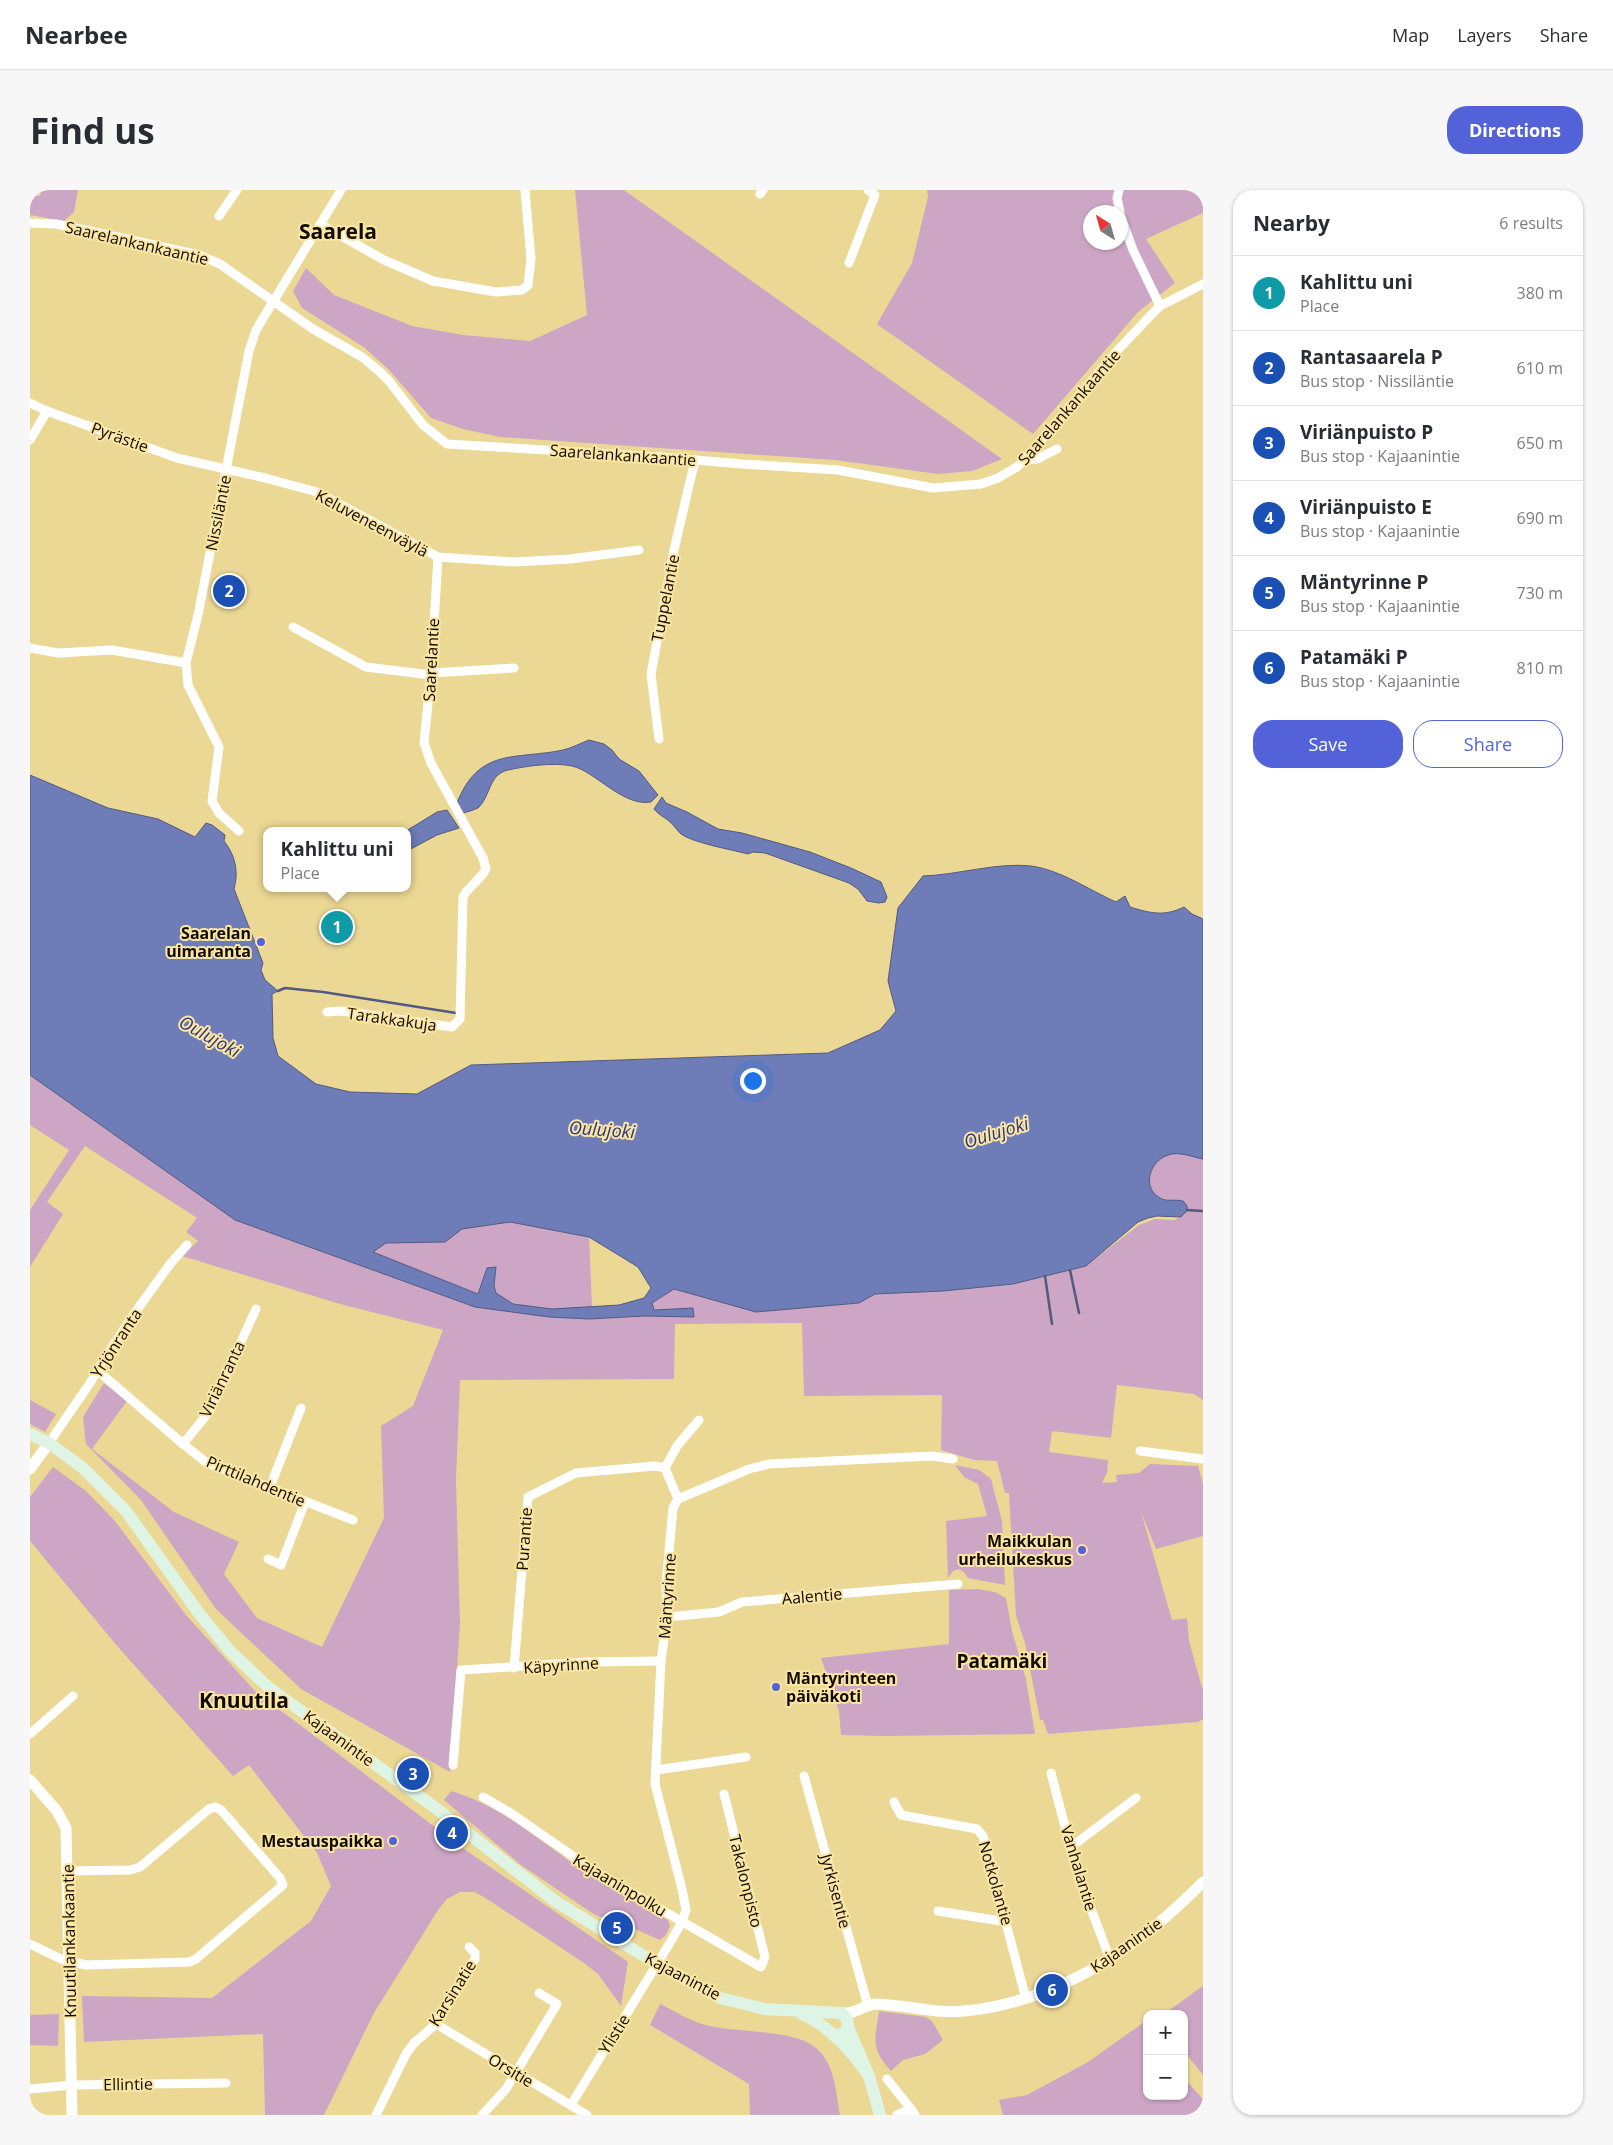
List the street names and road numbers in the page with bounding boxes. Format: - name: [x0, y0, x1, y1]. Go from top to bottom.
- street label: Saarelankankaantie: [63, 216, 211, 270]
- street label: Saarelankankaantie: [1013, 344, 1125, 470]
- street label: Pyrästie: [88, 417, 152, 458]
- street label: Saarelankankaantie: [549, 439, 697, 471]
- street label: Nissiläntie: [200, 473, 236, 553]
- street label: Keluveneenväylä: [312, 484, 432, 562]
- street label: Tuppelantie: [646, 552, 684, 644]
- street label: Saarelantie: [418, 618, 444, 702]
- street label: Tarakkakuja: [346, 1002, 438, 1036]
- street label: Yrjönranta: [85, 1304, 147, 1382]
- street label: Viriänranta: [194, 1337, 250, 1421]
- street label: Pirttilahdentie: [203, 1450, 309, 1512]
- street label: Purantie: [511, 1507, 537, 1571]
- street label: Mäntyrinne: [653, 1552, 681, 1640]
- street label: Aalentie: [781, 1582, 843, 1610]
- street label: Käpyrinne: [522, 1651, 600, 1679]
- street label: Kajaanintie: [299, 1705, 379, 1771]
- street label: Vanhalantie: [1056, 1823, 1102, 1914]
- street label: Takalonpisto: [724, 1832, 768, 1930]
- street label: Notkolantie: [973, 1838, 1019, 1928]
- street label: Kajaaninpolku: [569, 1848, 671, 1922]
- street label: Jyrkisentie: [815, 1849, 857, 1931]
- street label: Knuutilankankaantie: [57, 1864, 81, 2018]
- street label: Kajaanintie: [1086, 1912, 1166, 1978]
- street label: Kajaanintie: [641, 1947, 725, 2005]
- street label: Karsinatie: [423, 1956, 481, 2030]
- street label: Ylistie: [593, 2010, 635, 2058]
- street label: Orsitie: [484, 2048, 538, 2092]
- street label: Ellintie: [103, 2073, 153, 2095]

